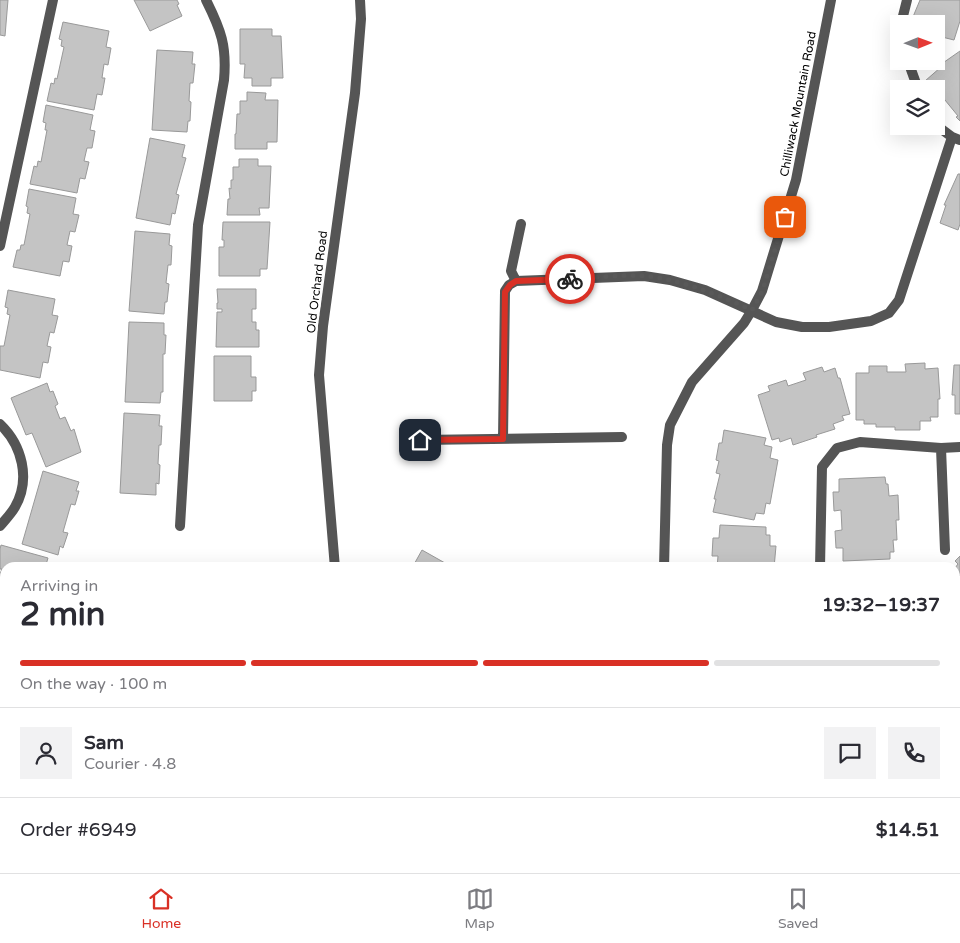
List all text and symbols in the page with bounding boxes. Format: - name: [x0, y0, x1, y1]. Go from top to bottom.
- north arrow: [890, 15, 945, 70]
- map controls: [890, 15, 945, 135]
- street label: Chilliwack Mountain Road: [777, 30, 819, 178]
- button: layers: [890, 80, 945, 135]
- pin: [764, 196, 806, 238]
- icon: bag: [771, 203, 799, 231]
- street label: Old Orchard Road: [304, 230, 330, 334]
- courier: [545, 254, 595, 304]
- icon: bike: [556, 265, 584, 293]
- pin: [399, 419, 441, 461]
- icon: home: [406, 426, 434, 454]
- text: Arriving in: [20, 576, 98, 596]
- text: 19:32–19:37: [822, 594, 940, 616]
- text: 2 min: [20, 596, 105, 634]
- text: On the way · 100 m: [20, 674, 167, 694]
- button: person: [20, 727, 72, 779]
- button: chat: [824, 727, 876, 779]
- button: phone: [888, 727, 940, 779]
- text: Sam: [84, 732, 124, 754]
- text: Courier · 4.8: [84, 754, 176, 774]
- text: Order #6949: [20, 819, 137, 841]
- text: $14.51: [876, 819, 940, 841]
- tab: Home: [142, 885, 181, 932]
- tab: Map: [464, 885, 495, 932]
- tab: Saved: [778, 885, 818, 932]

